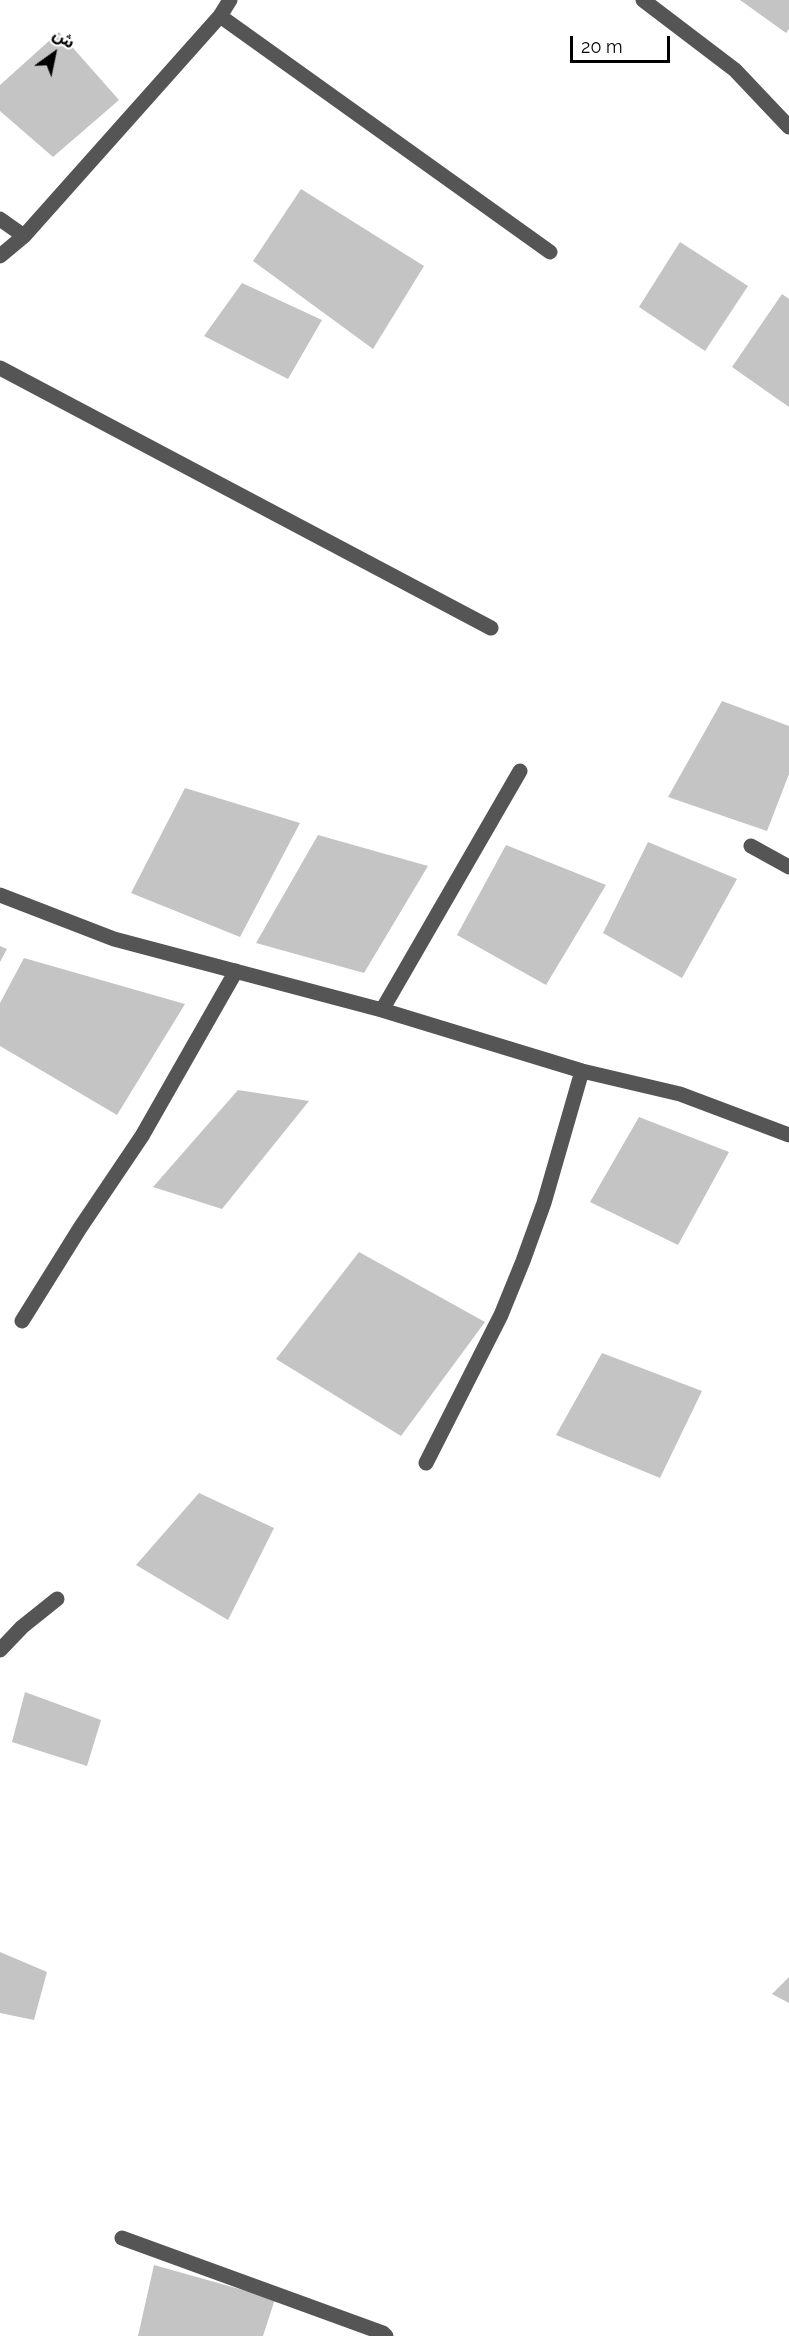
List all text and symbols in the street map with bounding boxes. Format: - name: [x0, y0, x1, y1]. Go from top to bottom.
- north arrow: [24, 24, 84, 84]
- scale bar: [573, 24, 674, 62]
- text: ش: [50, 25, 78, 52]
- text: 20 m: [581, 36, 623, 57]

